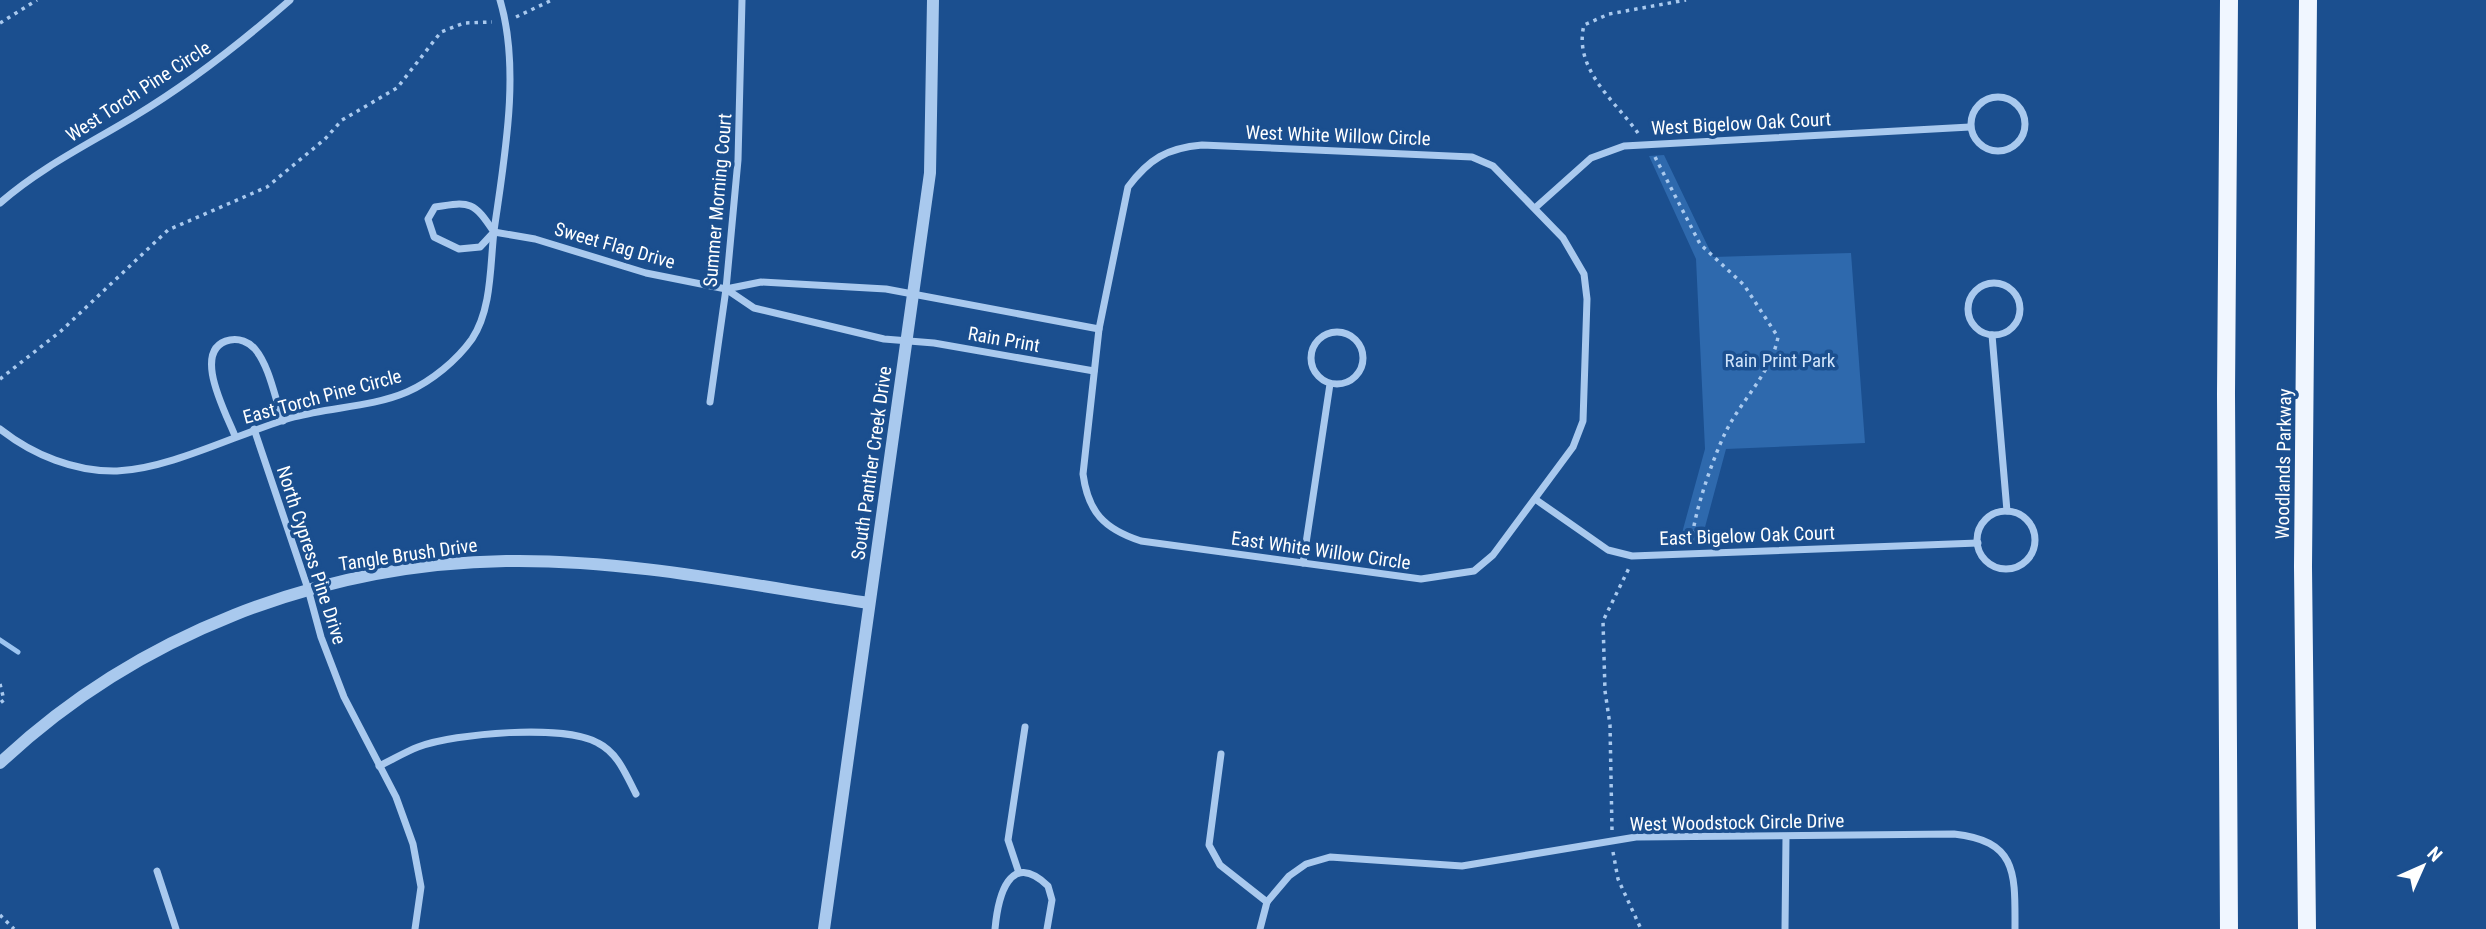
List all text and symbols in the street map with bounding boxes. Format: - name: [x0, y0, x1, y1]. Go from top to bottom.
- street label: West Torch Pine Circle: [62, 36, 215, 147]
- street label: West Bigelow Oak Court: [1650, 107, 1832, 140]
- street label: Summer Morning Court: [698, 112, 737, 288]
- street label: West White Willow Circle: [1245, 121, 1431, 150]
- street label: Sweet Flag Drive: [552, 217, 678, 274]
- street label: Rain Print: [966, 322, 1042, 357]
- park label: Rain Print Park: [1725, 349, 1836, 372]
- street label: East Torch Pine Circle: [240, 364, 404, 429]
- street label: South Panther Creek Drive: [847, 365, 896, 561]
- street label: Woodlands Parkway: [2271, 388, 2296, 540]
- street label: North Cypress Pine Drive: [272, 463, 351, 647]
- street label: East Bigelow Oak Court: [1659, 521, 1835, 550]
- street label: East White Willow Circle: [1230, 527, 1412, 574]
- street label: Tangle Brush Drive: [337, 533, 479, 576]
- street label: West Woodstock Circle Drive: [1629, 809, 1845, 836]
- north arrow: [2388, 831, 2458, 901]
- text: N: [2422, 842, 2447, 867]

